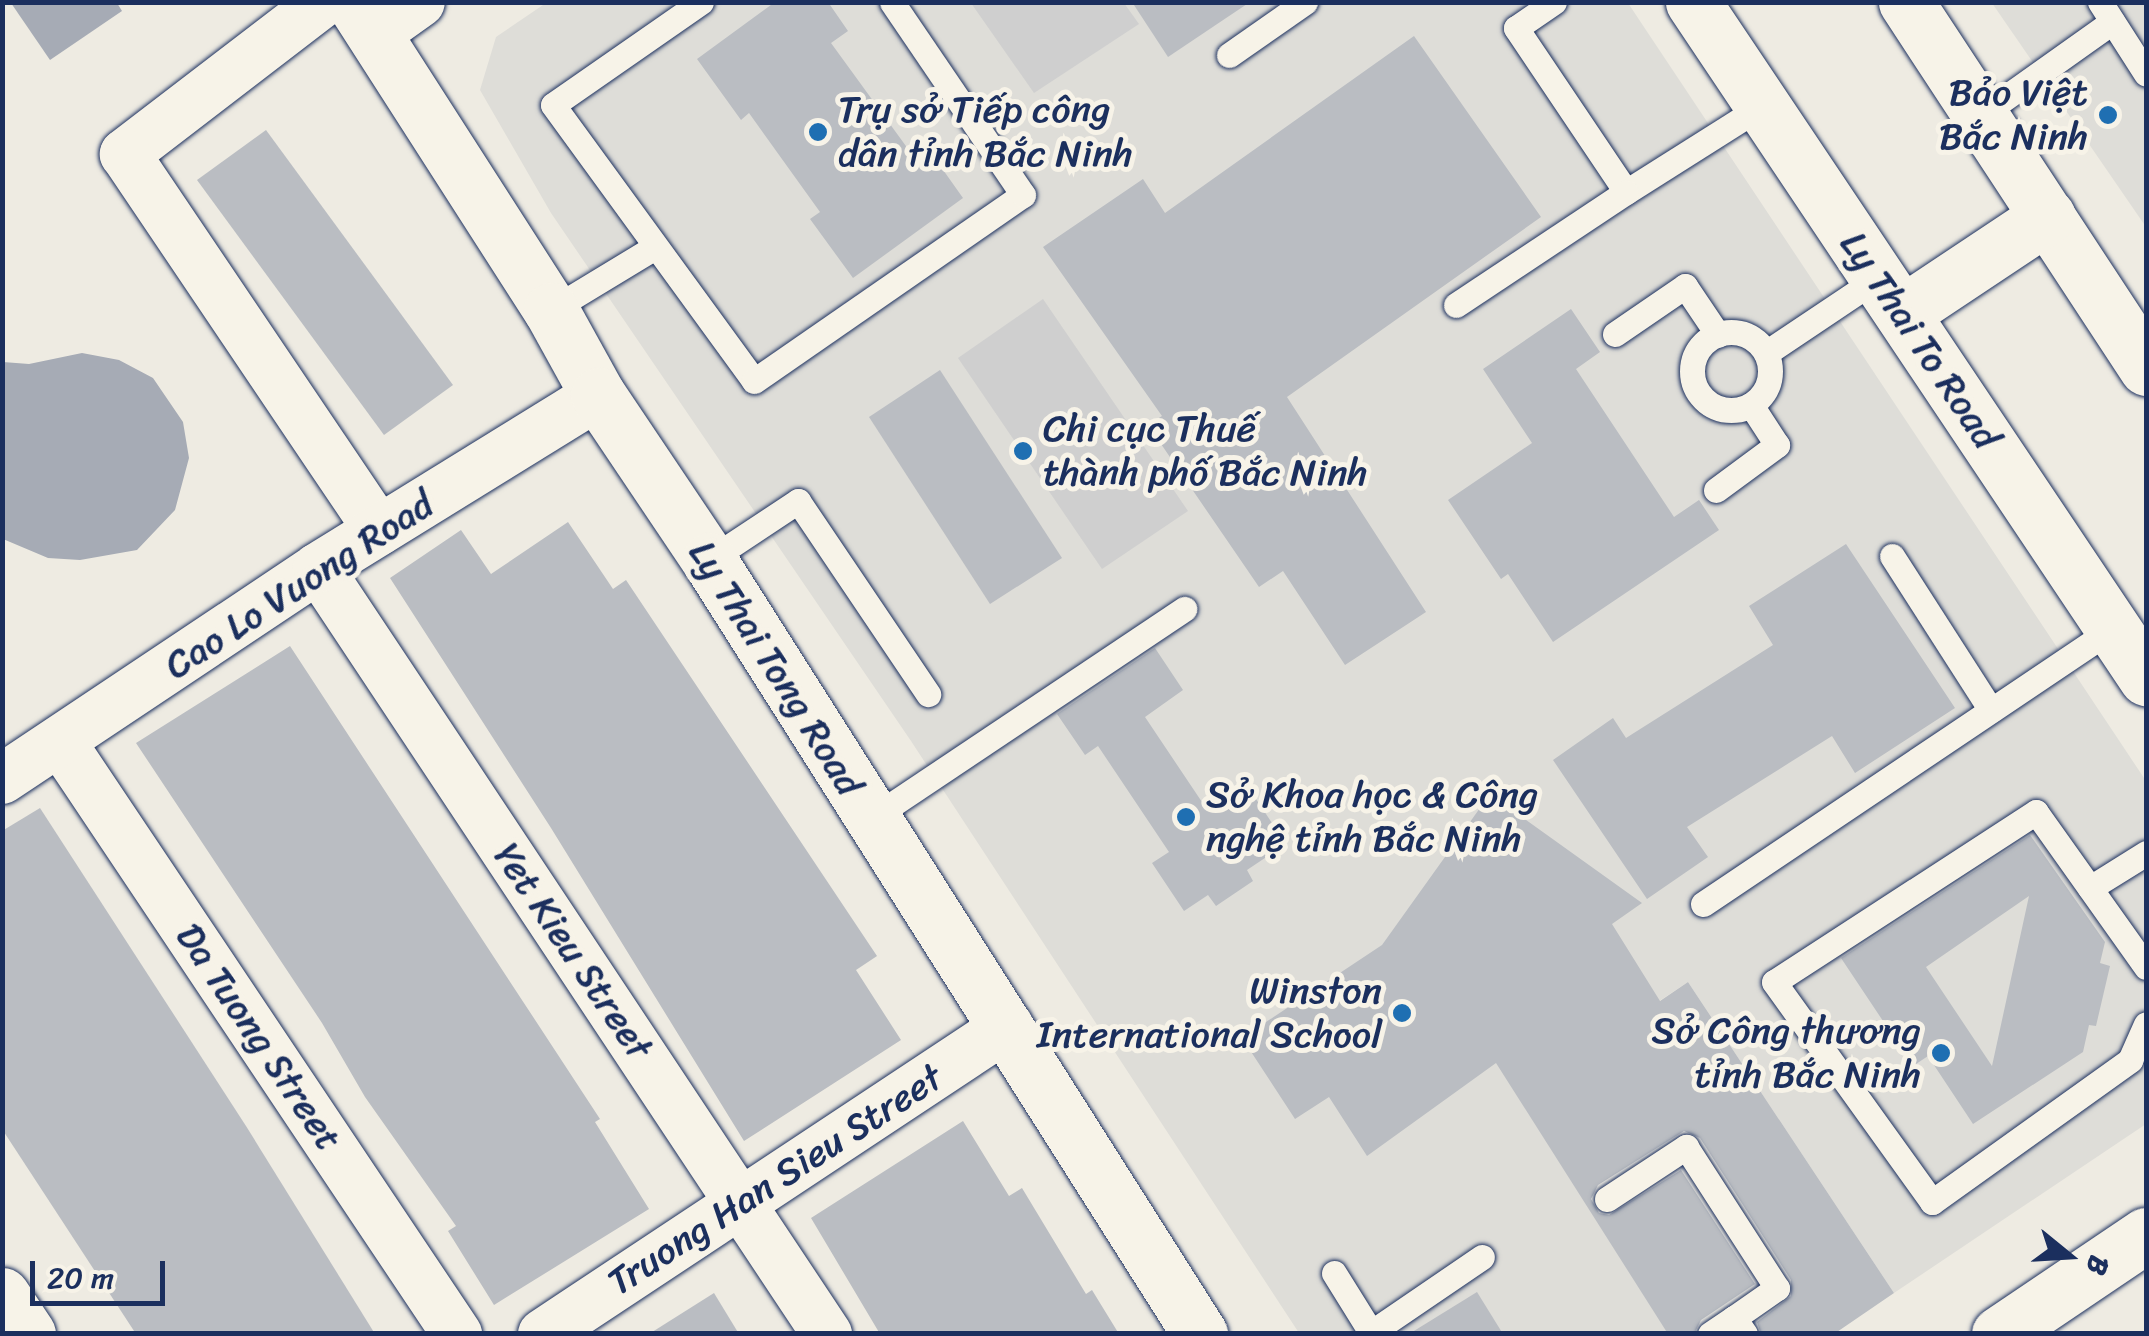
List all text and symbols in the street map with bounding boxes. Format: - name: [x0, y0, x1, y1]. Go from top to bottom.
- place label: Bảo Việt Bắc Ninh: [1939, 70, 2088, 160]
- place label: Trụ sở Tiếp công dân tỉnh Bắc Ninh: [838, 87, 1134, 176]
- marker: Bảo Việt Bắc Ninh: [2097, 104, 2119, 126]
- marker: Trụ sở Tiếp công dân tỉnh Bắc Ninh: [807, 121, 829, 143]
- street label: Ly Thai To Road: [1830, 221, 2010, 459]
- place label: Chi cục Thuế thành phố Bắc Ninh: [1043, 406, 1367, 496]
- marker: Chi cục Thuế thành phố Bắc Ninh: [1012, 440, 1034, 462]
- street label: Cao Lo Vuong Road: [157, 482, 441, 688]
- street label: Ly Thai Tong Road: [678, 531, 874, 805]
- place label: Sở Khoa học & Công nghệ tỉnh Bắc Ninh: [1206, 772, 1538, 862]
- marker: Sở Khoa học & Công nghệ tỉnh Bắc Ninh: [1175, 806, 1197, 828]
- street label: Yet Kieu Street: [482, 832, 664, 1070]
- street label: Da Tuong Street: [165, 913, 353, 1161]
- place label: Winston International School: [1036, 968, 1382, 1058]
- marker: Winston International School: [1391, 1002, 1413, 1024]
- place label: Sở Công thương tỉnh Bắc Ninh: [1650, 1008, 1921, 1098]
- marker: Sở Công thương tỉnh Bắc Ninh: [1930, 1042, 1952, 1064]
- street label: Truong Han Sieu Street: [598, 1054, 952, 1306]
- north arrow: [2019, 1206, 2119, 1306]
- scale bar: [35, 1241, 170, 1303]
- text: B: [2072, 1249, 2124, 1281]
- text: 20 m: [47, 1251, 114, 1305]

